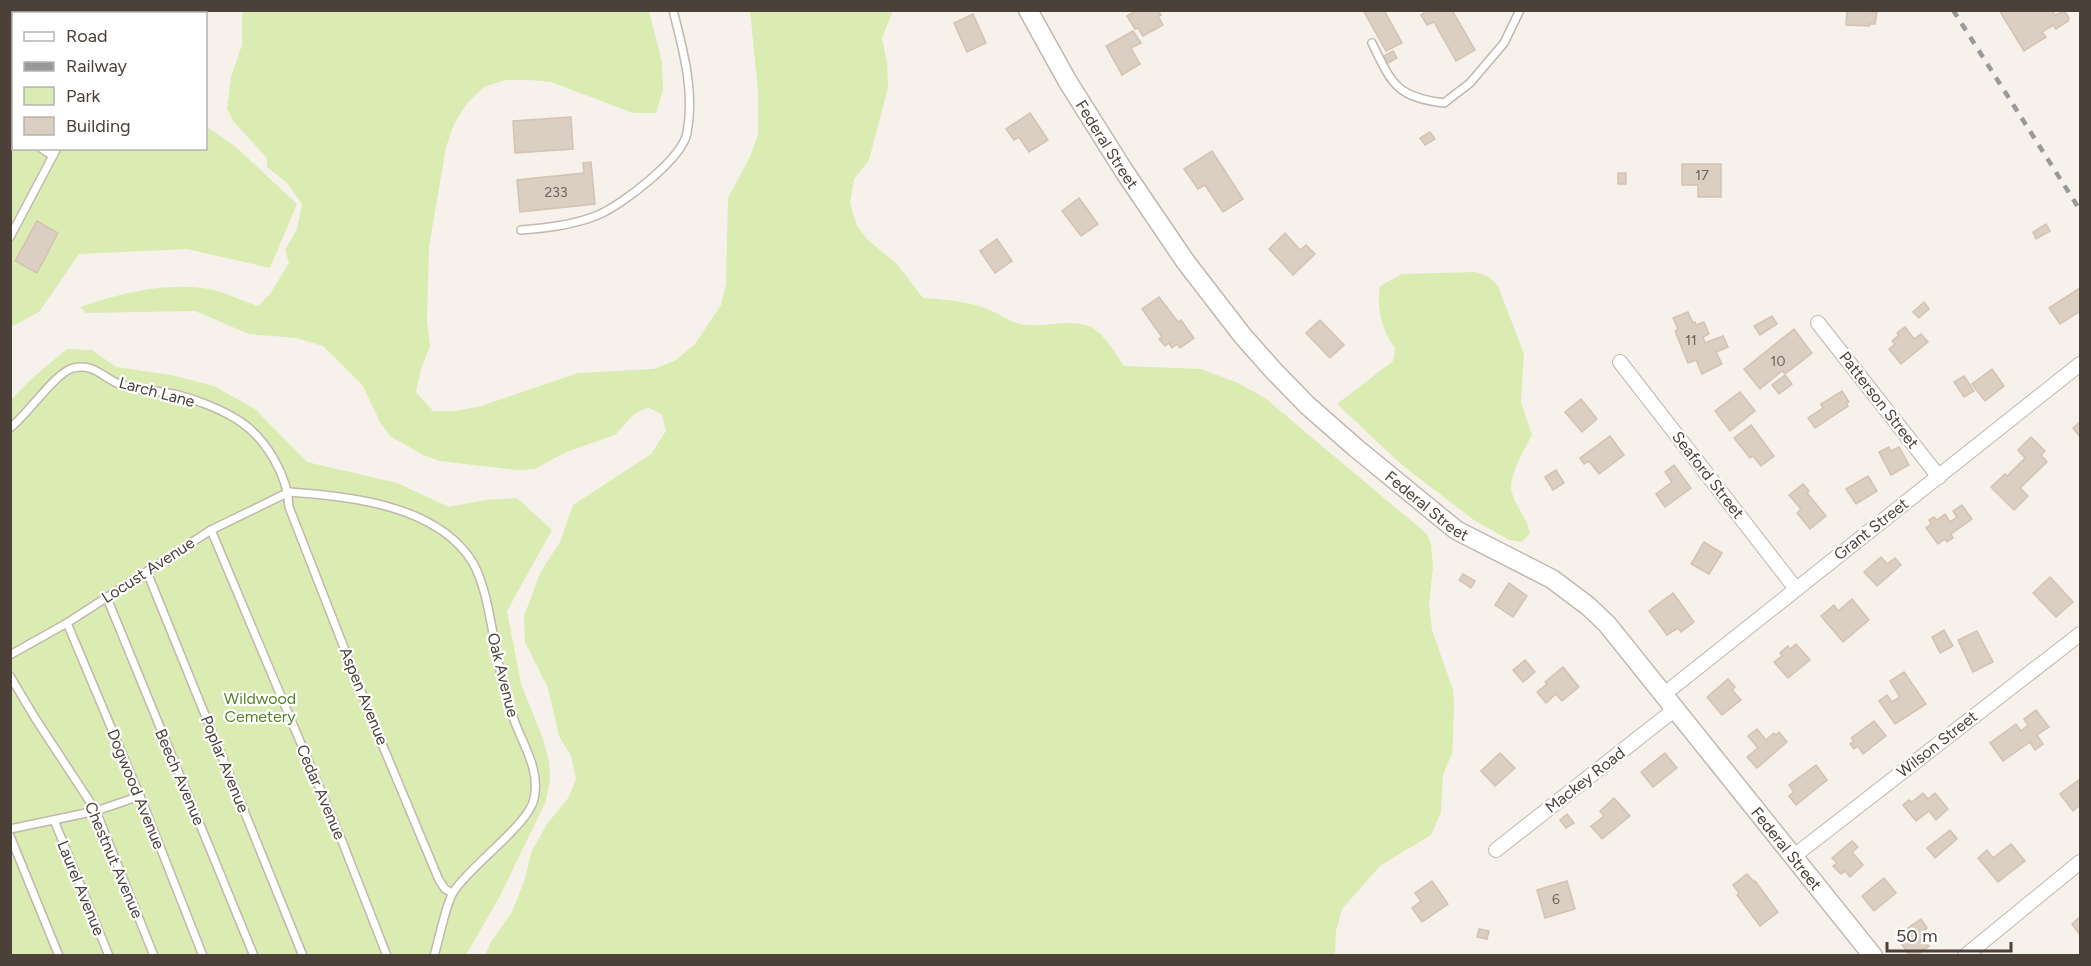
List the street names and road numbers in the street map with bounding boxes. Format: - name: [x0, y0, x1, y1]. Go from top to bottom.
- street label: Federal Street: [1072, 96, 1143, 192]
- street label: Patterson Street: [1835, 348, 1923, 452]
- street label: Larch Lane: [117, 373, 197, 411]
- street label: Seaford Street: [1668, 428, 1748, 522]
- street label: Federal Street: [1382, 467, 1472, 544]
- street label: Grant Street: [1830, 494, 1912, 564]
- street label: Locust Avenue: [98, 533, 198, 607]
- street label: Oak Avenue: [483, 631, 523, 719]
- street label: Aspen Avenue: [336, 644, 392, 748]
- street label: Wilson Street: [1893, 707, 1981, 781]
- street label: Poplar Avenue: [197, 713, 253, 816]
- street label: Dogwood Avenue: [103, 726, 169, 852]
- street label: Beech Avenue: [151, 726, 209, 828]
- street label: Cedar Avenue: [292, 742, 350, 843]
- street label: Mackey Road: [1541, 743, 1629, 817]
- street label: Chestnut Avenue: [81, 799, 147, 921]
- street label: Federal Street: [1748, 803, 1826, 894]
- street label: Laurel Avenue: [53, 838, 109, 939]

